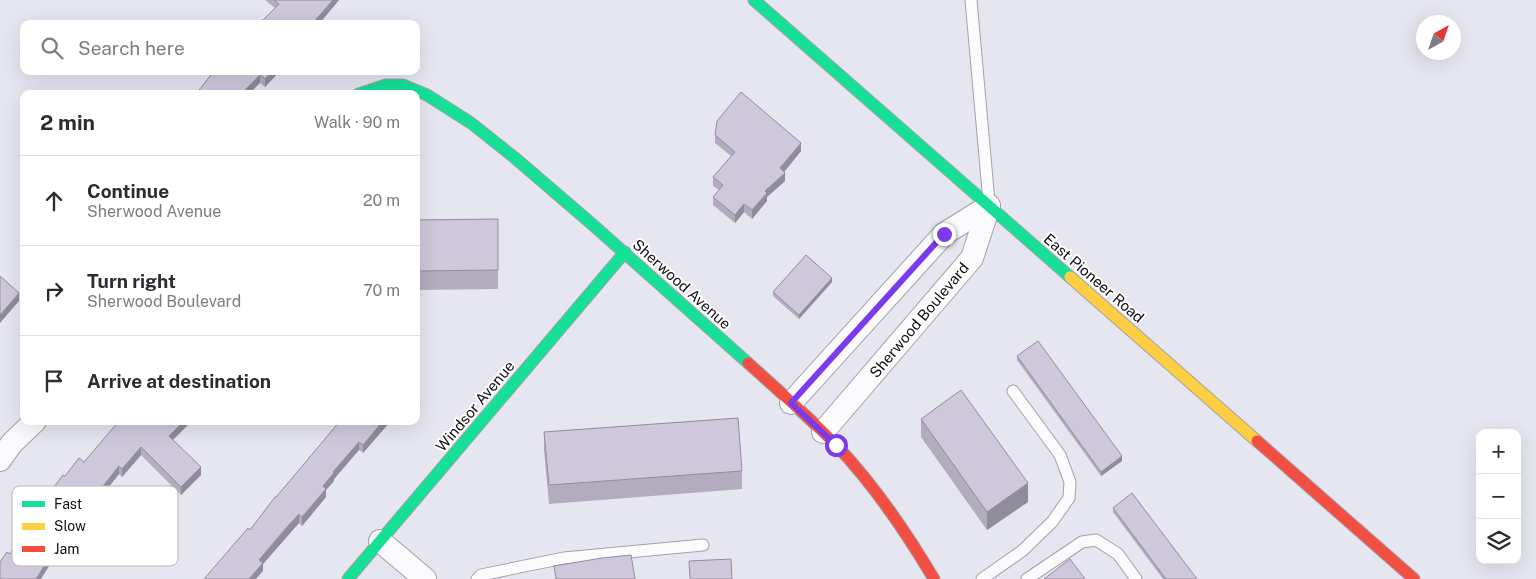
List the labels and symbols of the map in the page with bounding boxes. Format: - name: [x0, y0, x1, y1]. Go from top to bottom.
- north arrow: [1416, 15, 1461, 60]
- route end: [933, 223, 956, 246]
- street label: East Pioneer Road: [1041, 230, 1147, 326]
- street label: Sherwood Avenue: [630, 236, 734, 332]
- street label: Sherwood Boulevard: [866, 259, 972, 381]
- street label: Windsor Avenue: [432, 357, 518, 455]
- route start: [825, 434, 848, 457]
- legend: [12, 486, 178, 566]
- text: Fast: [54, 496, 82, 512]
- text: Slow: [54, 518, 86, 534]
- text: Jam: [54, 541, 79, 557]

